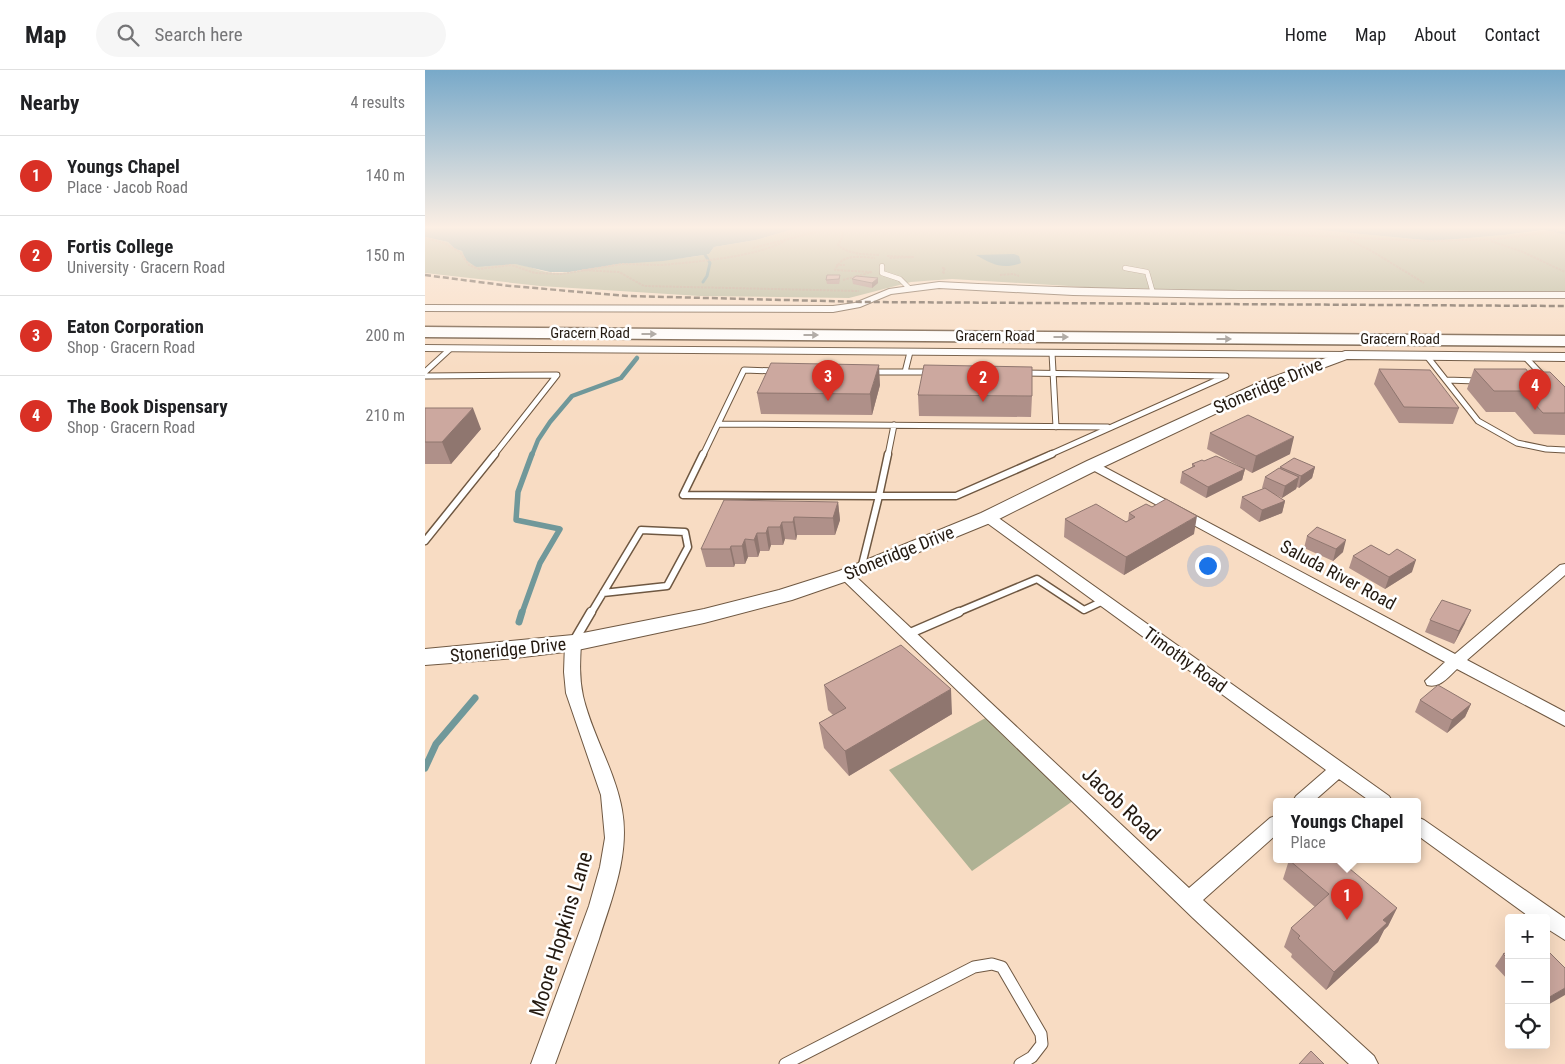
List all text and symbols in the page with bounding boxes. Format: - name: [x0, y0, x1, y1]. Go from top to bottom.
- search box: [96, 12, 446, 57]
- text: Map: [25, 21, 66, 49]
- icon: search: [114, 21, 142, 49]
- text: Search here: [154, 23, 243, 46]
- text: Home: [1285, 24, 1327, 45]
- text: Map: [1355, 24, 1386, 45]
- text: About: [1414, 24, 1456, 45]
- text: Contact: [1484, 24, 1540, 45]
- text: Nearby: [20, 91, 79, 115]
- text: 4 results: [350, 93, 405, 112]
- text: Youngs Chapel: [67, 155, 180, 178]
- text: 1: [32, 166, 40, 185]
- text: 140 m: [366, 166, 405, 185]
- text: Place · Jacob Road: [67, 178, 188, 197]
- text: Fortis College: [67, 235, 173, 258]
- text: 2: [32, 246, 40, 265]
- text: 150 m: [366, 246, 405, 265]
- text: University · Gracern Road: [67, 258, 225, 277]
- text: Eaton Corporation: [67, 315, 204, 338]
- street label: Gracern Road: [550, 324, 630, 342]
- text: 3: [32, 326, 40, 345]
- text: 200 m: [366, 326, 405, 345]
- street label: Gracern Road: [955, 327, 1035, 345]
- one-way arrow: [641, 330, 657, 338]
- street label: Gracern Road: [1360, 330, 1440, 348]
- one-way arrow: [803, 331, 819, 339]
- one-way arrow: [1053, 333, 1069, 341]
- one-way arrow: [1216, 335, 1232, 343]
- text: Shop · Gracern Road: [67, 338, 195, 357]
- street label: Stoneridge Drive: [1210, 353, 1326, 418]
- pin: 3: [812, 360, 844, 401]
- pin: 2: [967, 361, 999, 402]
- pin: 4: [1519, 369, 1551, 410]
- text: The Book Dispensary: [67, 395, 228, 418]
- text: 4: [32, 406, 40, 425]
- text: 210 m: [366, 406, 405, 425]
- text: Shop · Gracern Road: [67, 418, 195, 437]
- street label: Stoneridge Drive: [841, 521, 957, 584]
- street label: Saluda River Road: [1277, 535, 1400, 614]
- your location: [1195, 553, 1221, 579]
- street label: Timothy Road: [1140, 622, 1231, 697]
- street label: Stoneridge Drive: [449, 633, 567, 666]
- street label: Jacob Road: [1077, 762, 1165, 846]
- popup: [1273, 798, 1421, 863]
- text: Youngs Chapel: [1291, 810, 1403, 833]
- text: Place: [1291, 833, 1326, 852]
- street label: Moore Hopkins Lane: [525, 849, 597, 1019]
- pin: 1: [1331, 879, 1363, 920]
- map controls: [1505, 914, 1550, 1049]
- button: +: [1505, 914, 1550, 959]
- button: −: [1505, 959, 1550, 1004]
- button: locate: [1505, 1004, 1550, 1049]

